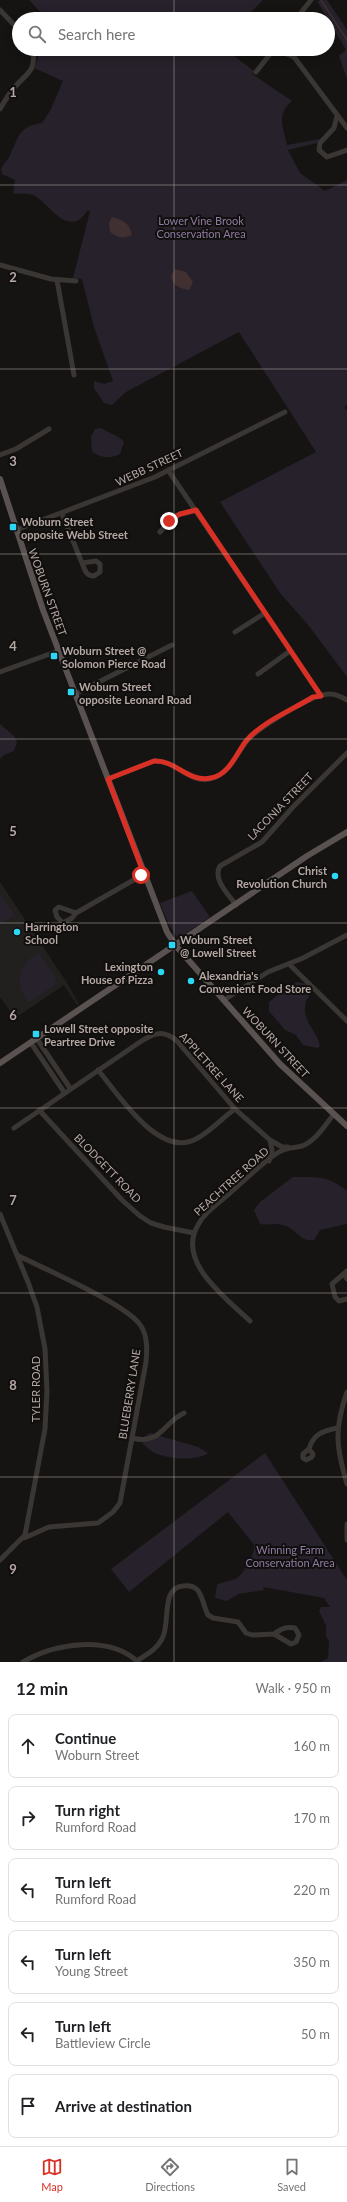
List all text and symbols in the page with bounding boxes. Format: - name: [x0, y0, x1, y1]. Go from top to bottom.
- search box: [12, 12, 335, 56]
- icon: search: [26, 23, 48, 45]
- text: Search here: [58, 25, 135, 43]
- text: 1: [9, 84, 17, 100]
- park label: Lower Vine Brook Conservation Area: [156, 214, 246, 240]
- text: 2: [9, 269, 17, 285]
- street label: WEBB STREET: [113, 445, 185, 488]
- text: 3: [9, 453, 17, 469]
- route end: [160, 512, 178, 530]
- place label: Woburn Street opposite Webb Street: [21, 515, 129, 541]
- marker: Woburn Street opposite Webb Street: [8, 522, 18, 532]
- street label: WOBURN STREET: [26, 547, 70, 638]
- text: 4: [9, 638, 17, 654]
- place label: Woburn Street @ Solomon Pierce Road: [62, 644, 166, 670]
- marker: Woburn Street @ Solomon Pierce Road: [49, 651, 59, 661]
- place label: Woburn Street opposite Leonard Road: [79, 680, 192, 706]
- marker: Woburn Street opposite Leonard Road: [66, 687, 76, 697]
- street label: LACONIA STREET: [244, 769, 316, 842]
- text: 5: [9, 823, 17, 839]
- place label: Christ Revolution Church: [236, 864, 328, 890]
- route start: [132, 866, 150, 884]
- marker: Christ Revolution Church: [330, 871, 340, 881]
- place label: Harrington School: [25, 920, 79, 946]
- marker: Harrington School: [12, 927, 22, 937]
- place label: Woburn Street @ Lowell Street: [180, 933, 257, 959]
- marker: Woburn Street @ Lowell Street: [167, 940, 177, 950]
- place label: Lexington House of Pizza: [81, 960, 153, 986]
- marker: Lexington House of Pizza: [156, 967, 166, 977]
- place label: Alexandria's Convenient Food Store: [198, 969, 311, 995]
- marker: Alexandria's Convenient Food Store: [186, 976, 196, 986]
- street label: WOBURN STREET: [240, 1004, 312, 1080]
- text: 6: [9, 1007, 17, 1023]
- place label: Lowell Street opposite Peartree Drive: [44, 1022, 154, 1048]
- marker: Lowell Street opposite Peartree Drive: [31, 1029, 41, 1039]
- street label: APPLETREE LANE: [177, 1029, 247, 1105]
- street label: BLODGETT ROAD: [72, 1131, 144, 1205]
- street label: PEACHTREE ROAD: [191, 1144, 271, 1218]
- text: 7: [9, 1192, 17, 1208]
- street label: BLUEBERRY LANE: [115, 1348, 143, 1440]
- street label: TYLER ROAD: [29, 1356, 42, 1422]
- text: 8: [9, 1377, 17, 1393]
- park label: Winning Farm Conservation Area: [245, 1543, 335, 1569]
- text: 9: [9, 1561, 17, 1577]
- text: 12 min: [16, 1678, 68, 1699]
- text: Walk · 950 m: [255, 1680, 331, 1696]
- text: Continue: [55, 1729, 116, 1747]
- icon: ahead: [17, 1735, 39, 1757]
- text: 160 m: [293, 1738, 330, 1754]
- text: Woburn Street: [55, 1747, 139, 1763]
- text: Turn right: [55, 1801, 120, 1819]
- icon: right: [17, 1807, 39, 1829]
- text: 170 m: [293, 1810, 330, 1826]
- text: Rumford Road: [55, 1819, 136, 1835]
- text: Turn left: [55, 1873, 111, 1891]
- icon: left: [17, 1879, 39, 1901]
- text: 220 m: [293, 1882, 330, 1898]
- text: Rumford Road: [55, 1891, 136, 1907]
- text: Turn left: [55, 1945, 111, 1963]
- icon: left: [17, 1951, 39, 1973]
- text: 350 m: [293, 1954, 330, 1970]
- text: Young Street: [55, 1963, 128, 1979]
- text: Turn left: [55, 2017, 111, 2035]
- icon: left: [17, 2023, 39, 2045]
- text: 50 m: [301, 2026, 330, 2042]
- text: Battleview Circle: [55, 2035, 151, 2051]
- icon: arrive: [17, 2095, 39, 2117]
- text: Arrive at destination: [55, 2097, 192, 2115]
- tab: Map: [41, 2156, 63, 2193]
- tab: Directions: [145, 2156, 195, 2193]
- tab: Saved: [277, 2156, 306, 2193]

